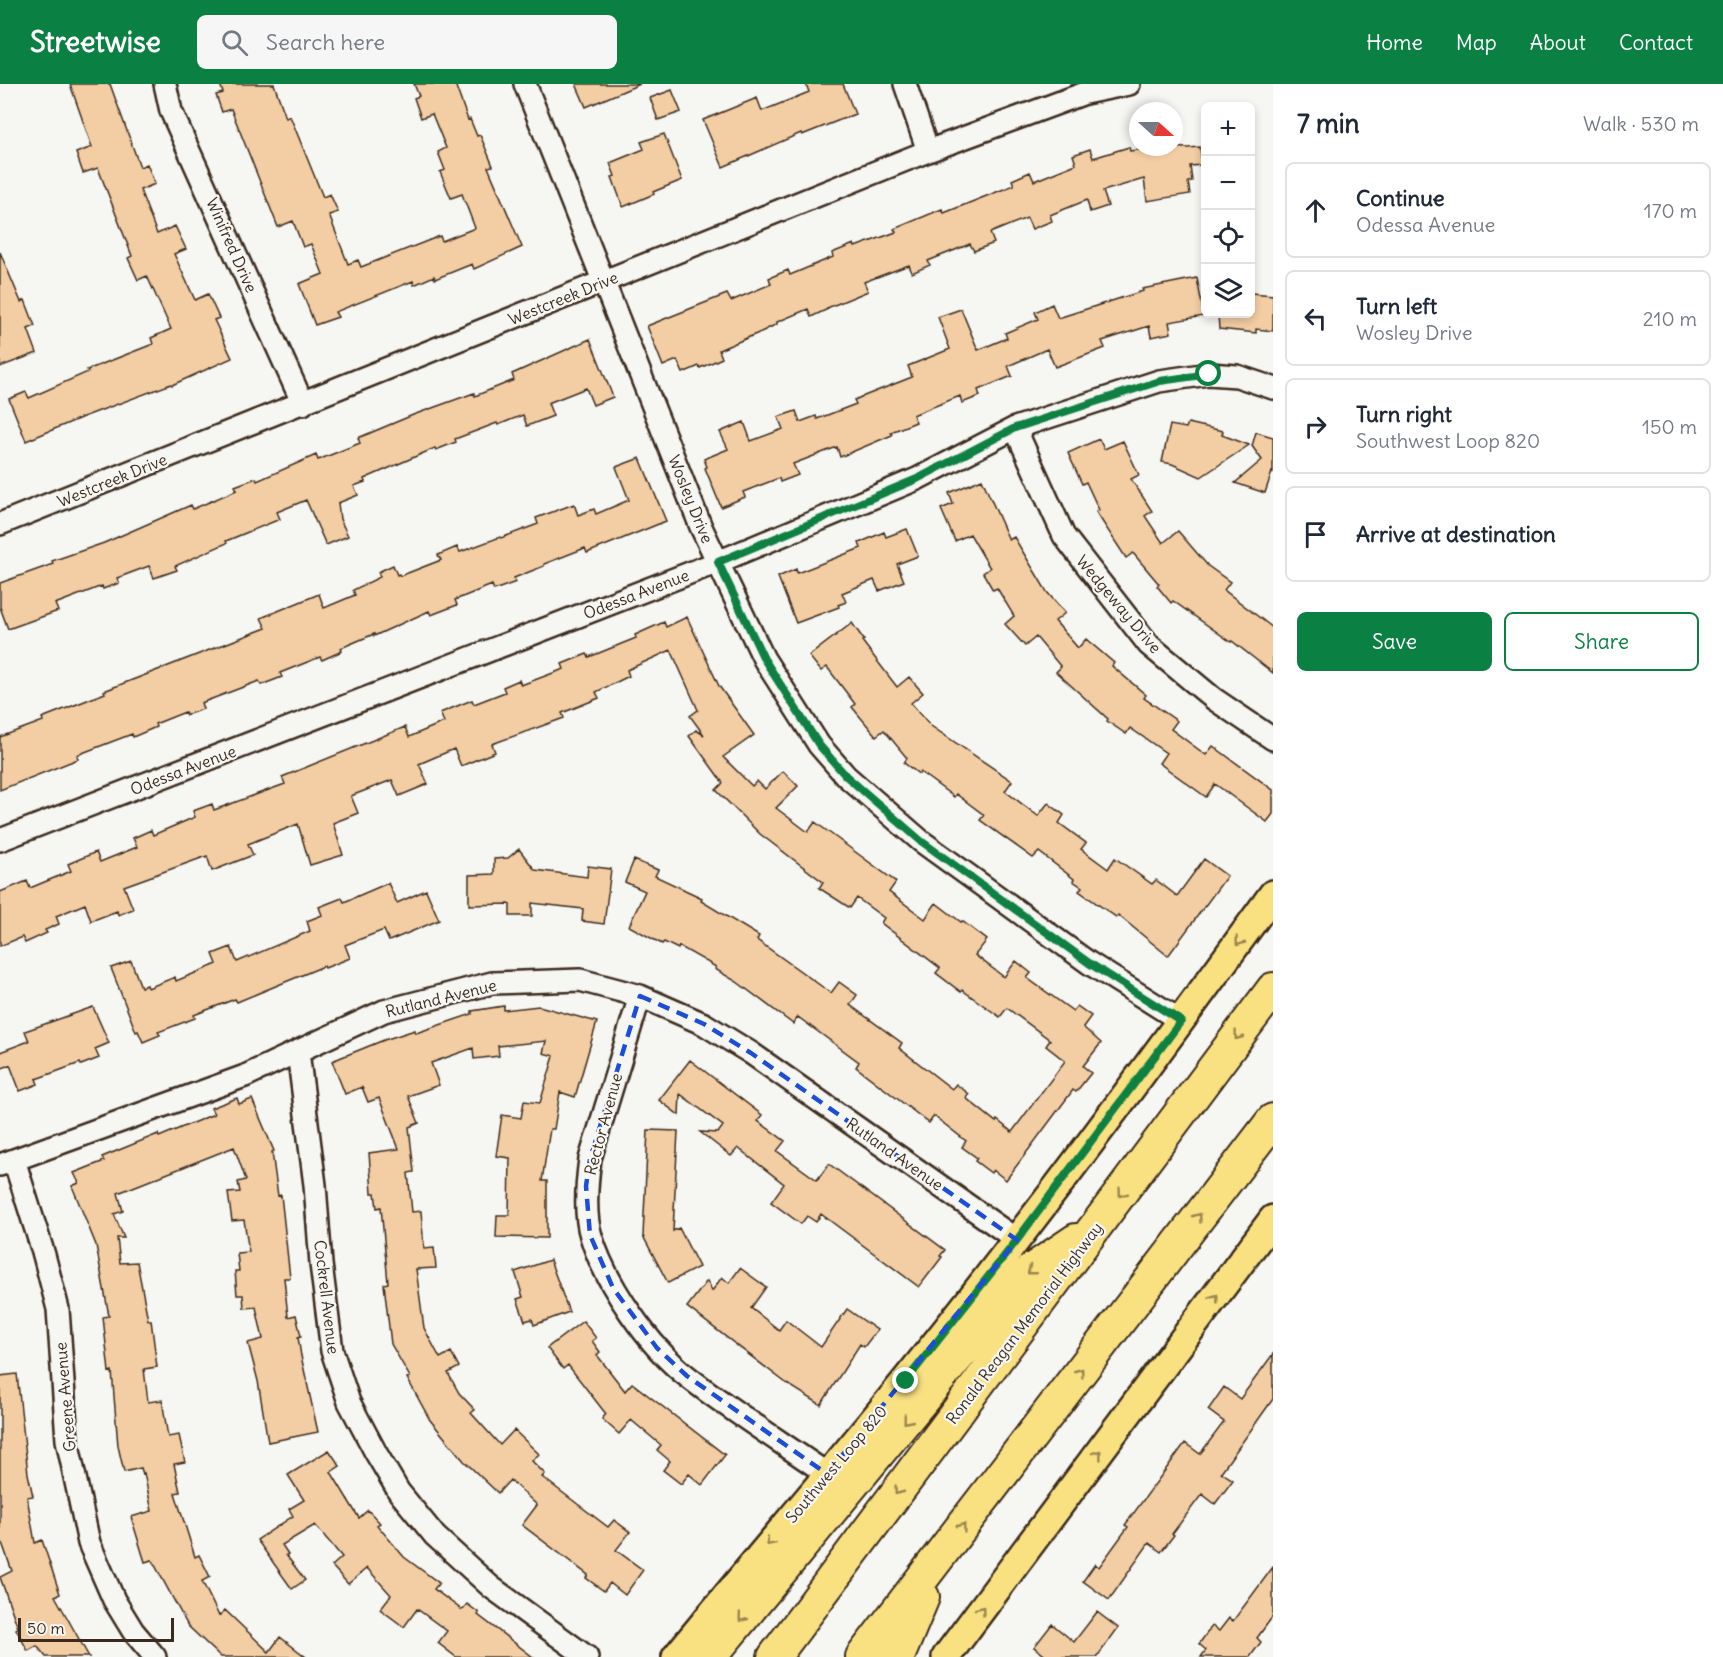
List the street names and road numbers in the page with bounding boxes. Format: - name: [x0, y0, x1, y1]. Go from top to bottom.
- street label: Winifred Drive: [202, 194, 262, 296]
- street label: Westcreek Drive: [505, 267, 621, 329]
- street label: Westcreek Drive: [54, 449, 170, 511]
- street label: Wosley Drive: [664, 452, 718, 546]
- street label: Wedgeway Drive: [1072, 551, 1166, 657]
- street label: Odessa Avenue: [580, 565, 692, 623]
- street label: Odessa Avenue: [127, 741, 239, 799]
- street label: Rutland Avenue: [383, 975, 499, 1021]
- street label: Rector Avenue: [580, 1071, 626, 1177]
- street label: Rutland Avenue: [843, 1113, 947, 1195]
- street label: Ronald Reagan Memorial Highway: [941, 1218, 1107, 1428]
- street label: Cockrell Avenue: [310, 1239, 344, 1355]
- street label: Greene Avenue: [50, 1341, 80, 1453]
- street label: Southwest Loop 820: [781, 1401, 891, 1527]

